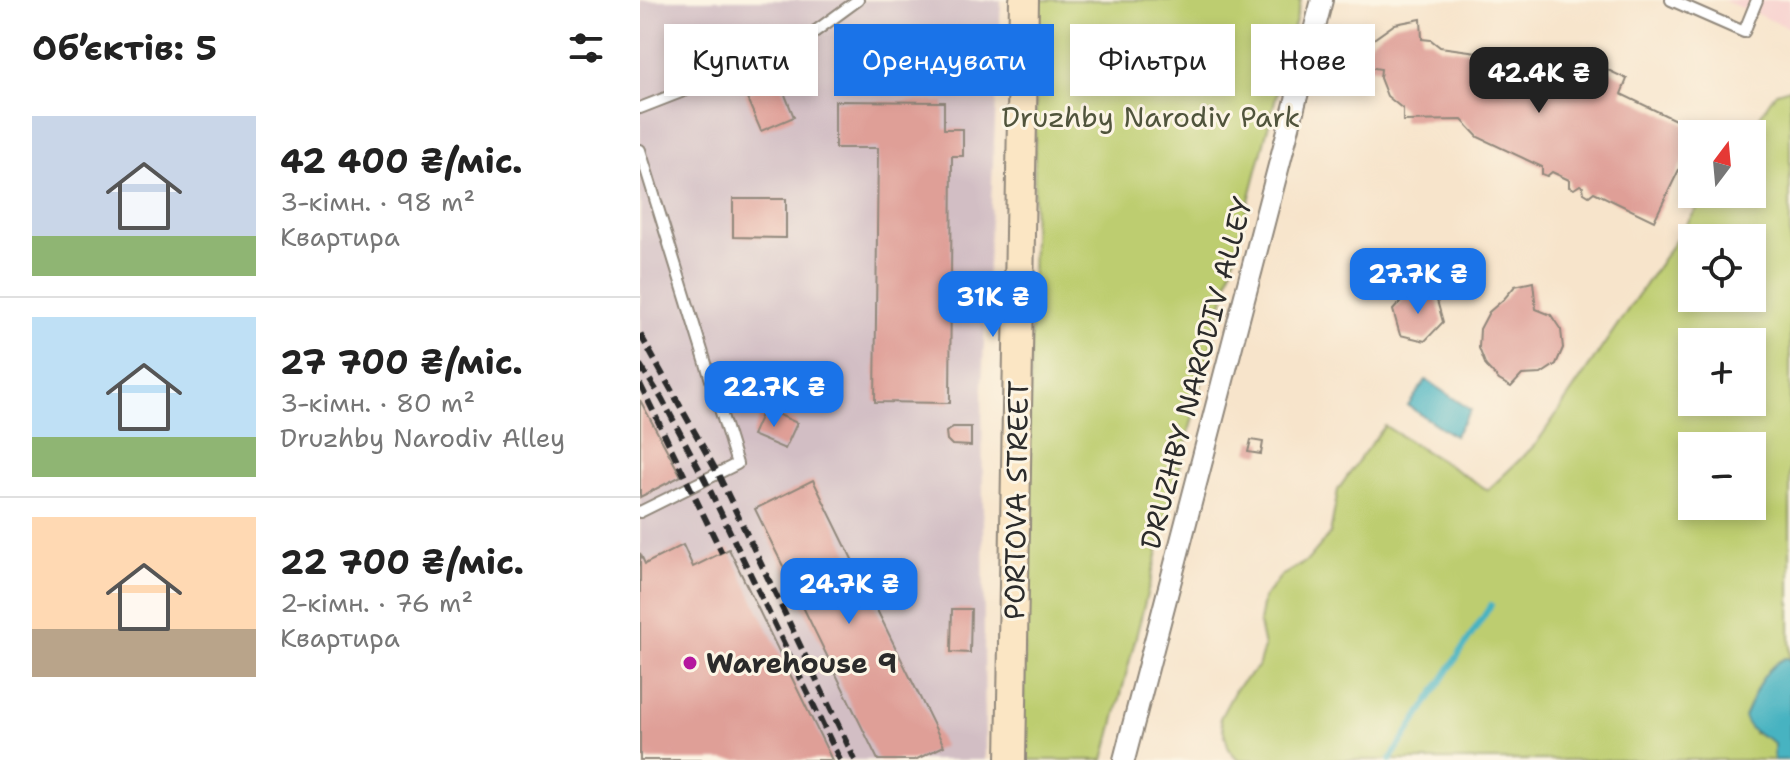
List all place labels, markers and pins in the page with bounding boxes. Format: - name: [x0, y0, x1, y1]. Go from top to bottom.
- pin: 42.4K ₴: [1465, 47, 1613, 115]
- pin: 27.7K ₴: [1344, 248, 1492, 316]
- pin: 31K ₴: [937, 271, 1049, 339]
- pin: 22.7K ₴: [700, 361, 848, 429]
- pin: 24.7K ₴: [775, 558, 923, 626]
- place label: Warehouse 9: [706, 644, 897, 682]
- marker: Warehouse 9: [681, 654, 699, 672]

